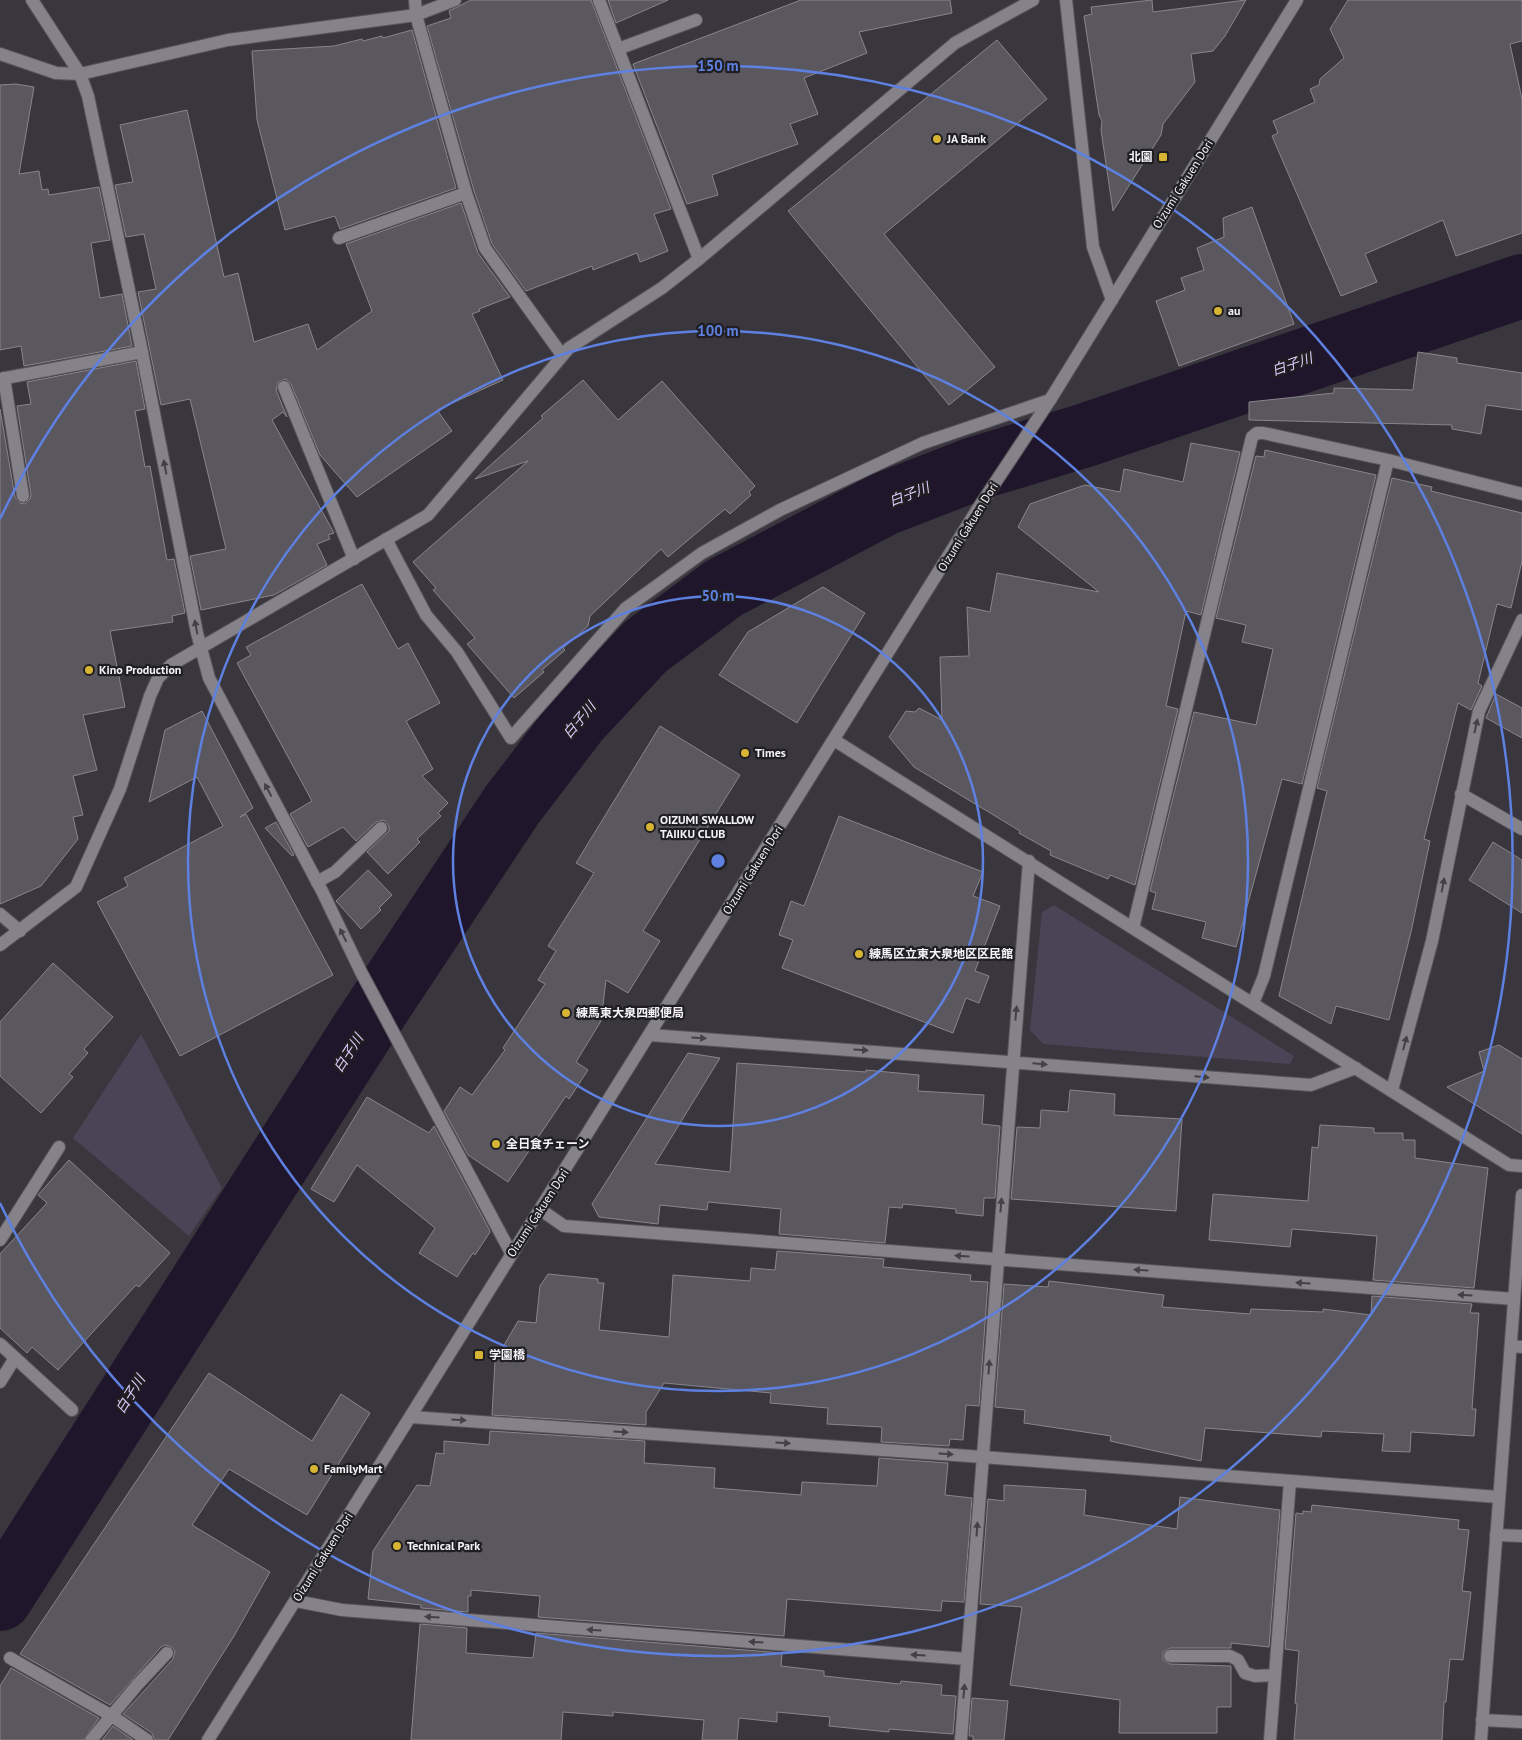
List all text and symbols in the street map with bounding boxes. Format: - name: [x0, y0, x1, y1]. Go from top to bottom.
- text: 150 m: [697, 56, 739, 75]
- place label: JA Bank: [946, 131, 986, 146]
- marker: JA Bank: [931, 133, 943, 145]
- street label: Oizumi Gakuen Dori: [1149, 136, 1216, 231]
- place label: 北園: [1129, 149, 1153, 164]
- marker: 北園: [1157, 151, 1169, 163]
- place label: au: [1228, 303, 1240, 318]
- marker: au: [1212, 305, 1224, 317]
- text: 100 m: [697, 321, 739, 340]
- water label: 白子川: [1269, 348, 1317, 379]
- one-way arrow: [160, 459, 168, 475]
- water label: 白子川: [886, 477, 934, 510]
- street label: Oizumi Gakuen Dori: [934, 479, 1001, 574]
- text: 50 m: [702, 586, 734, 605]
- one-way arrow: [191, 619, 199, 635]
- place label: Kino Production: [99, 662, 181, 677]
- marker: Kino Production: [83, 664, 95, 676]
- water label: 白子川: [559, 697, 601, 742]
- one-way arrow: [1472, 719, 1480, 734]
- place label: Times: [755, 745, 786, 760]
- marker: Times: [739, 747, 751, 759]
- one-way arrow: [264, 784, 273, 797]
- place label: OIZUMI SWALLOW TAIIKU CLUB: [660, 812, 755, 841]
- marker: OIZUMI SWALLOW TAIIKU CLUB: [644, 821, 656, 833]
- street label: Oizumi Gakuen Dori: [719, 822, 786, 917]
- centre of rings: [709, 852, 727, 870]
- one-way arrow: [1439, 878, 1447, 893]
- one-way arrow: [339, 928, 347, 942]
- place label: 練馬区立東大泉地区区民館: [869, 946, 1013, 961]
- marker: 練馬区立東大泉地区区民館: [853, 948, 865, 960]
- place label: 練馬東大泉四郵便局: [576, 1005, 684, 1020]
- one-way arrow: [1013, 1005, 1021, 1021]
- marker: 練馬東大泉四郵便局: [560, 1007, 572, 1019]
- water label: 白子川: [329, 1029, 368, 1076]
- one-way arrow: [691, 1035, 707, 1043]
- one-way arrow: [1401, 1036, 1409, 1051]
- one-way arrow: [853, 1047, 869, 1055]
- one-way arrow: [1032, 1060, 1048, 1068]
- one-way arrow: [1194, 1073, 1210, 1081]
- place label: 全日食チェーン: [506, 1136, 589, 1151]
- marker: 全日食チェーン: [490, 1138, 502, 1150]
- street label: Oizumi Gakuen Dori: [503, 1166, 572, 1260]
- one-way arrow: [997, 1197, 1005, 1213]
- one-way arrow: [954, 1252, 970, 1260]
- one-way arrow: [1133, 1266, 1149, 1274]
- one-way arrow: [1295, 1279, 1311, 1287]
- one-way arrow: [1457, 1291, 1473, 1299]
- place label: 学園橋: [489, 1347, 526, 1362]
- marker: 学園橋: [473, 1349, 485, 1361]
- one-way arrow: [985, 1359, 993, 1375]
- water label: 白子川: [111, 1370, 150, 1417]
- one-way arrow: [451, 1417, 467, 1425]
- one-way arrow: [614, 1428, 630, 1436]
- one-way arrow: [776, 1439, 792, 1447]
- one-way arrow: [938, 1450, 954, 1458]
- place label: FamilyMart: [324, 1461, 383, 1476]
- marker: FamilyMart: [308, 1463, 320, 1475]
- street label: Oizumi Gakuen Dori: [289, 1509, 356, 1604]
- one-way arrow: [973, 1521, 981, 1537]
- place label: Technical Park: [407, 1538, 480, 1553]
- marker: Technical Park: [391, 1540, 403, 1552]
- one-way arrow: [424, 1613, 440, 1621]
- one-way arrow: [586, 1625, 602, 1633]
- one-way arrow: [748, 1638, 764, 1646]
- one-way arrow: [910, 1651, 926, 1659]
- one-way arrow: [961, 1683, 969, 1699]

